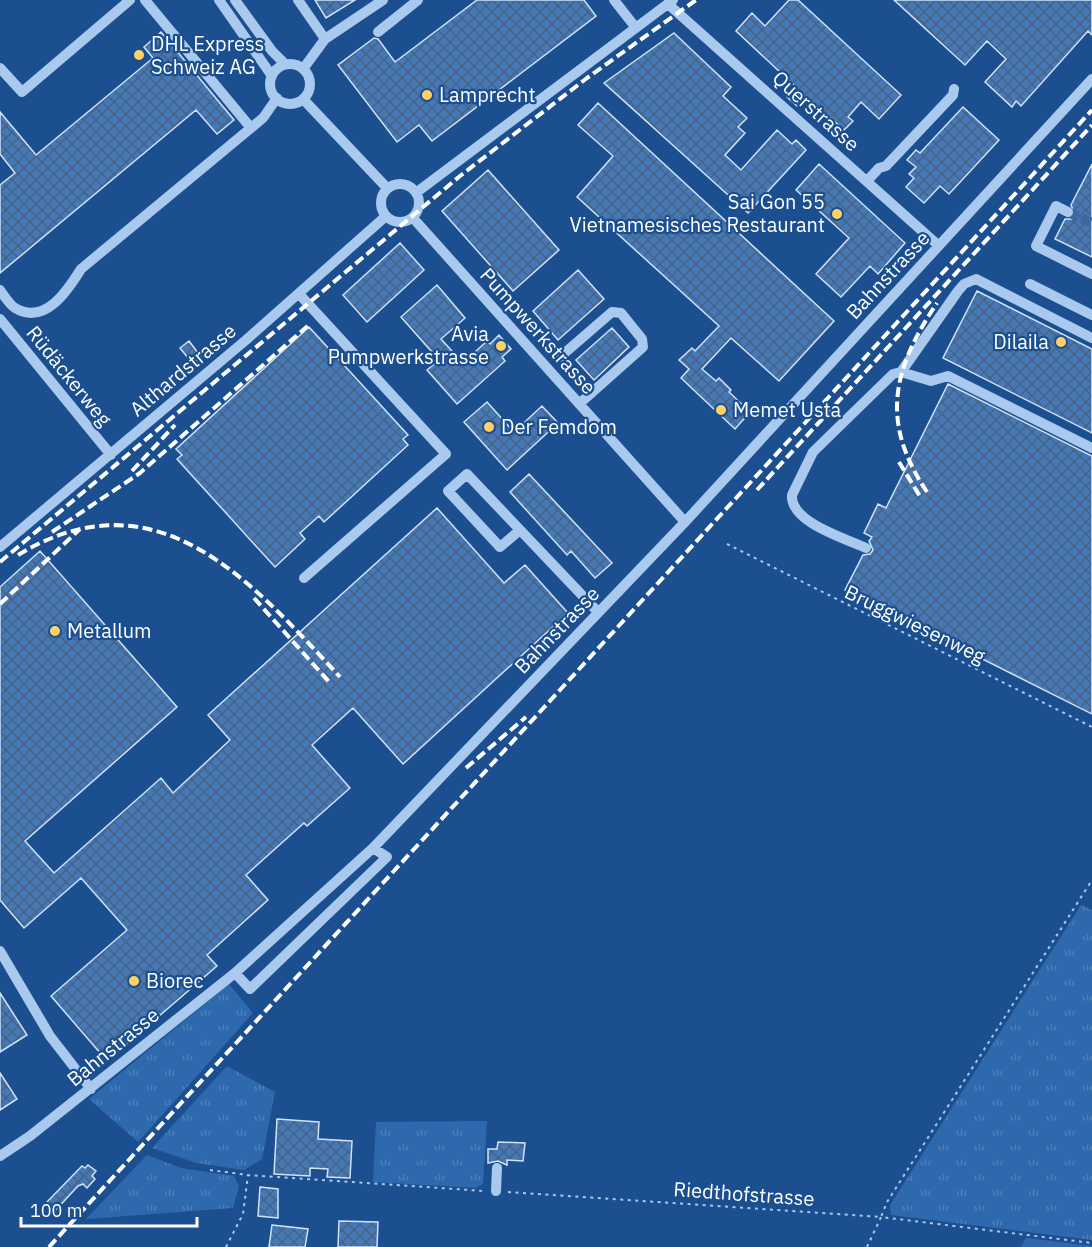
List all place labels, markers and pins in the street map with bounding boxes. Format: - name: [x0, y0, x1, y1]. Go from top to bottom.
- place label: DHL Express Schweiz AG: [151, 30, 264, 80]
- marker: DHL Express Schweiz AG: [132, 48, 146, 62]
- place label: Lamprecht: [439, 81, 535, 108]
- marker: Lamprecht: [420, 88, 434, 102]
- place label: Sai Gon 55 Vietnamesisches Restaurant: [570, 188, 825, 238]
- marker: Sai Gon 55 Vietnamesisches Restaurant: [830, 207, 844, 221]
- place label: Avia Pumpwerkstrasse: [328, 320, 489, 370]
- place label: Dilaila: [993, 328, 1049, 355]
- marker: Dilaila: [1054, 335, 1068, 349]
- marker: Avia Pumpwerkstrasse: [494, 339, 508, 353]
- place label: Memet Usta: [733, 396, 842, 423]
- marker: Memet Usta: [714, 403, 728, 417]
- place label: Der Femdom: [501, 413, 617, 440]
- marker: Der Femdom: [482, 420, 496, 434]
- place label: Metallum: [67, 617, 152, 644]
- marker: Metallum: [48, 624, 62, 638]
- place label: Biorec: [146, 967, 204, 994]
- marker: Biorec: [127, 974, 141, 988]

